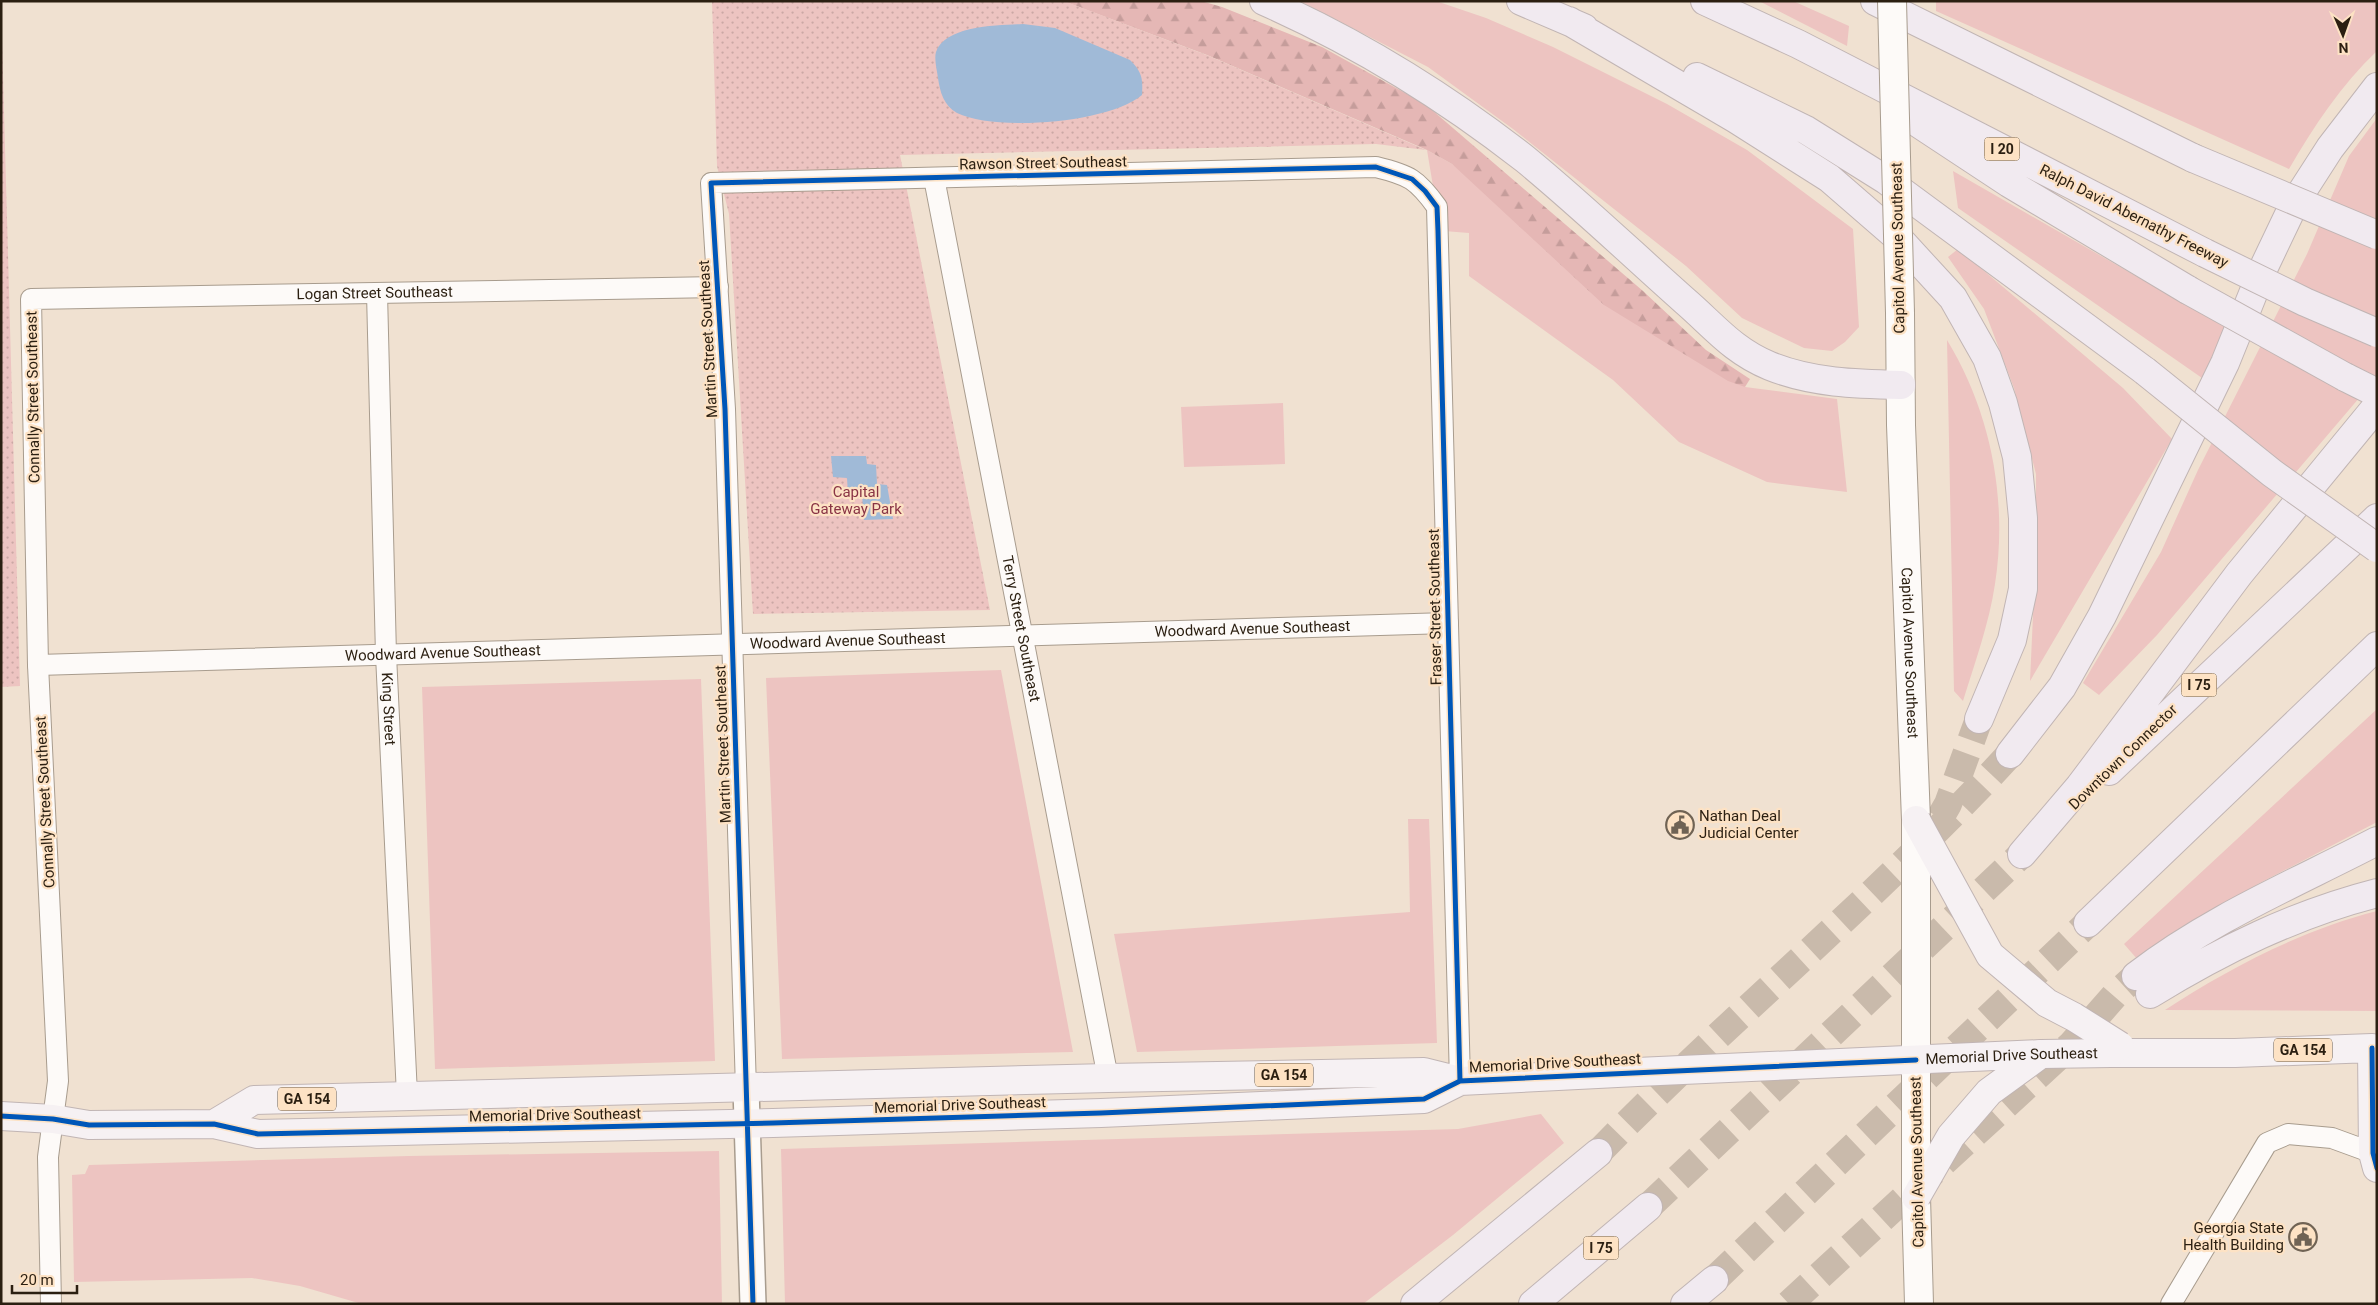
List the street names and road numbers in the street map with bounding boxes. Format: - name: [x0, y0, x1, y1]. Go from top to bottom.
- road number: I 20: [1984, 138, 2020, 160]
- street label: Rawson Street Southeast: [959, 153, 1127, 173]
- street label: Ralph David Abernathy Freeway: [2037, 160, 2231, 272]
- street label: Capitol Avenue Southeast: [1888, 162, 1908, 334]
- street label: Martin Street Southeast: [695, 259, 721, 418]
- street label: Logan Street Southeast: [296, 283, 453, 303]
- street label: Connally Street Southeast: [22, 311, 44, 483]
- street label: Fraser Street Southeast: [1425, 529, 1445, 685]
- street label: Terry Street Southeast: [998, 554, 1044, 703]
- street label: Capitol Avenue Southeast: [1897, 567, 1922, 739]
- street label: Woodward Avenue Southeast: [1154, 617, 1351, 641]
- street label: Woodward Avenue Southeast: [749, 629, 946, 653]
- street label: Woodward Avenue Southeast: [345, 641, 541, 665]
- street label: Martin Street Southeast: [711, 665, 735, 823]
- street label: King Street: [378, 672, 399, 746]
- road number: I 75: [2182, 674, 2216, 696]
- street label: Downtown Connector: [2065, 701, 2181, 813]
- street label: Connally Street Southeast: [32, 716, 58, 888]
- road number: GA 154: [2274, 1038, 2332, 1062]
- street label: Memorial Drive Southeast: [1925, 1044, 2098, 1068]
- street label: Memorial Drive Southeast: [1469, 1050, 1641, 1076]
- road number: GA 154: [1255, 1064, 1313, 1086]
- street label: Capitol Avenue Southeast: [1907, 1076, 1927, 1248]
- road number: GA 154: [278, 1088, 336, 1110]
- street label: Memorial Drive Southeast: [874, 1093, 1046, 1117]
- street label: Memorial Drive Southeast: [469, 1104, 641, 1126]
- road number: I 75: [1584, 1236, 1618, 1260]

